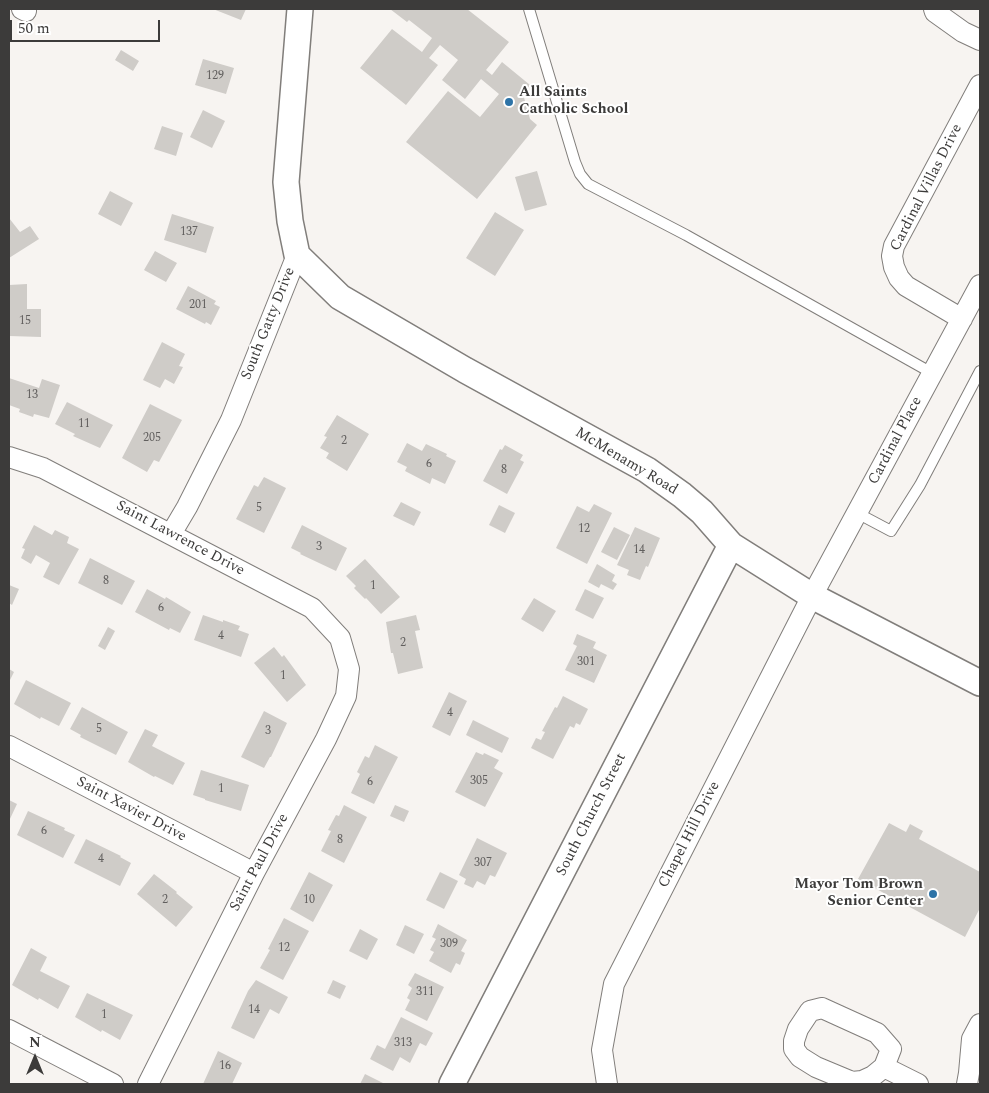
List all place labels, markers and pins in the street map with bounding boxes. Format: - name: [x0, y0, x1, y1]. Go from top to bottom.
- place label: All Saints Catholic School: [519, 84, 628, 119]
- marker: All Saints Catholic School: [503, 96, 515, 108]
- place label: Mayor Tom Brown Senior Center: [794, 876, 923, 911]
- marker: Mayor Tom Brown Senior Center: [927, 888, 939, 900]

